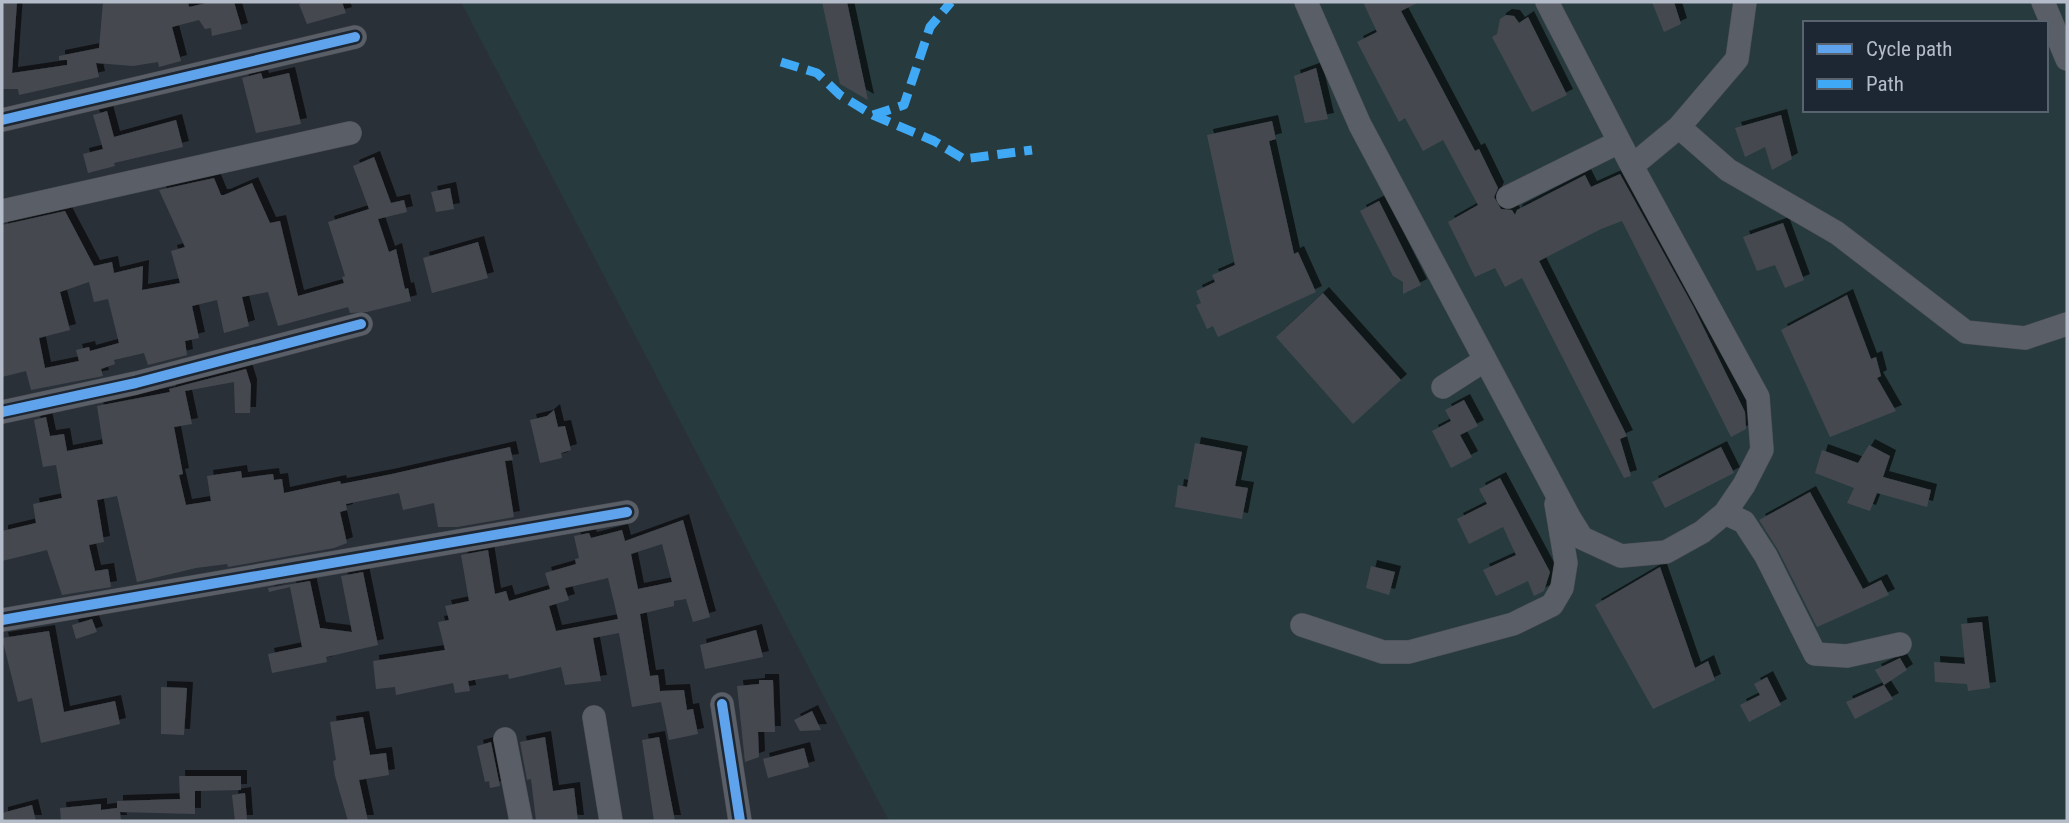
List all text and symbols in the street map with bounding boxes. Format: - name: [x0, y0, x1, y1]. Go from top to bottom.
- legend: [1803, 21, 2048, 112]
- text: Cycle path: [1866, 37, 1952, 61]
- text: Path: [1866, 72, 1904, 96]

